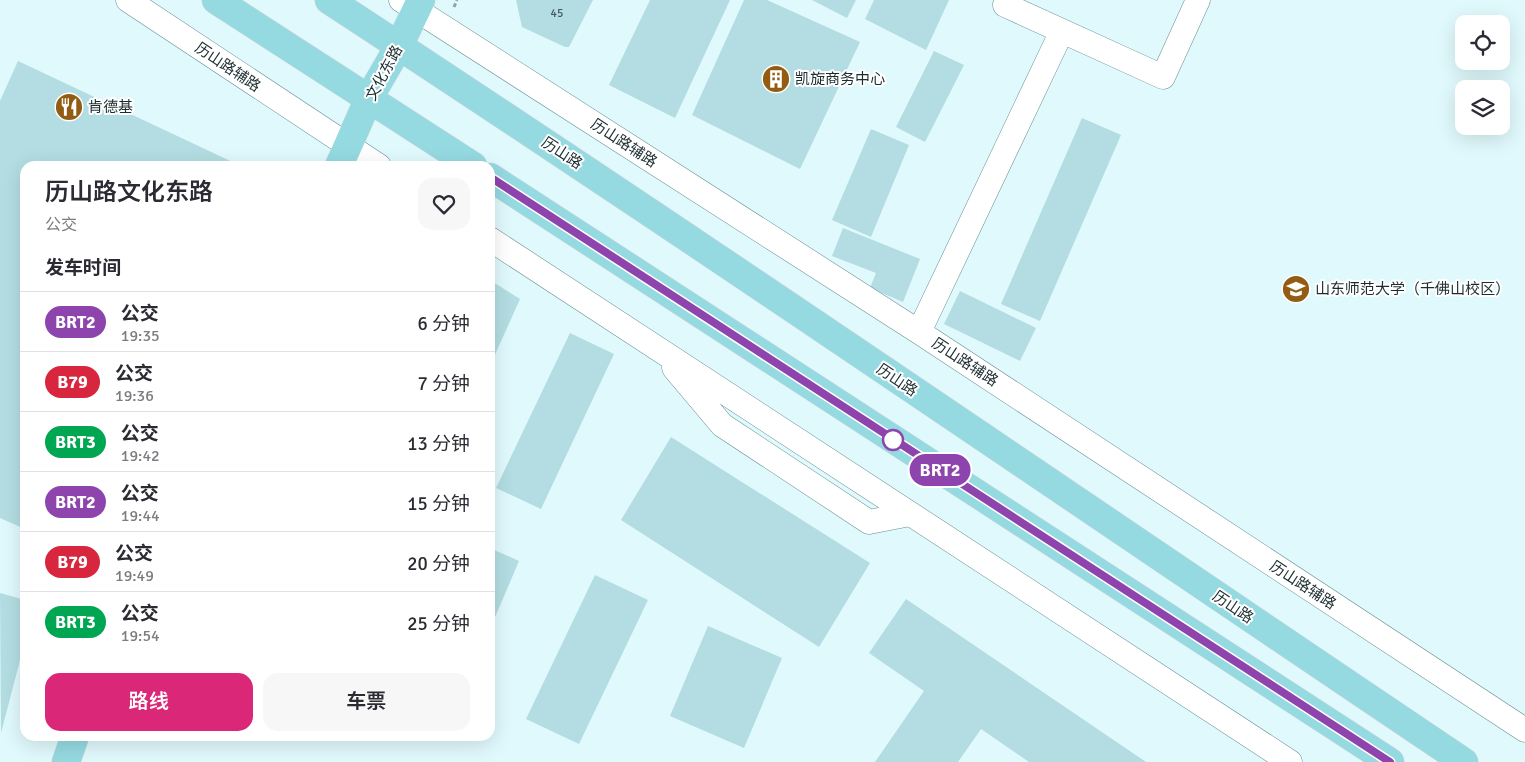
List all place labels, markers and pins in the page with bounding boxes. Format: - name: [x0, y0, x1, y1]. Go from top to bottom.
- building icon: 凯旋商务中心: [761, 64, 791, 94]
- place label: 凯旋商务中心: [795, 70, 885, 88]
- restaurant icon: 肯德基: [54, 92, 84, 122]
- place label: 肯德基: [88, 98, 133, 116]
- school or university icon: 山东师范大学（千佛山校区）: [1281, 274, 1311, 304]
- place label: 山东师范大学（千佛山校区）: [1315, 280, 1510, 298]
- unlabelled marker: [882, 429, 904, 451]

